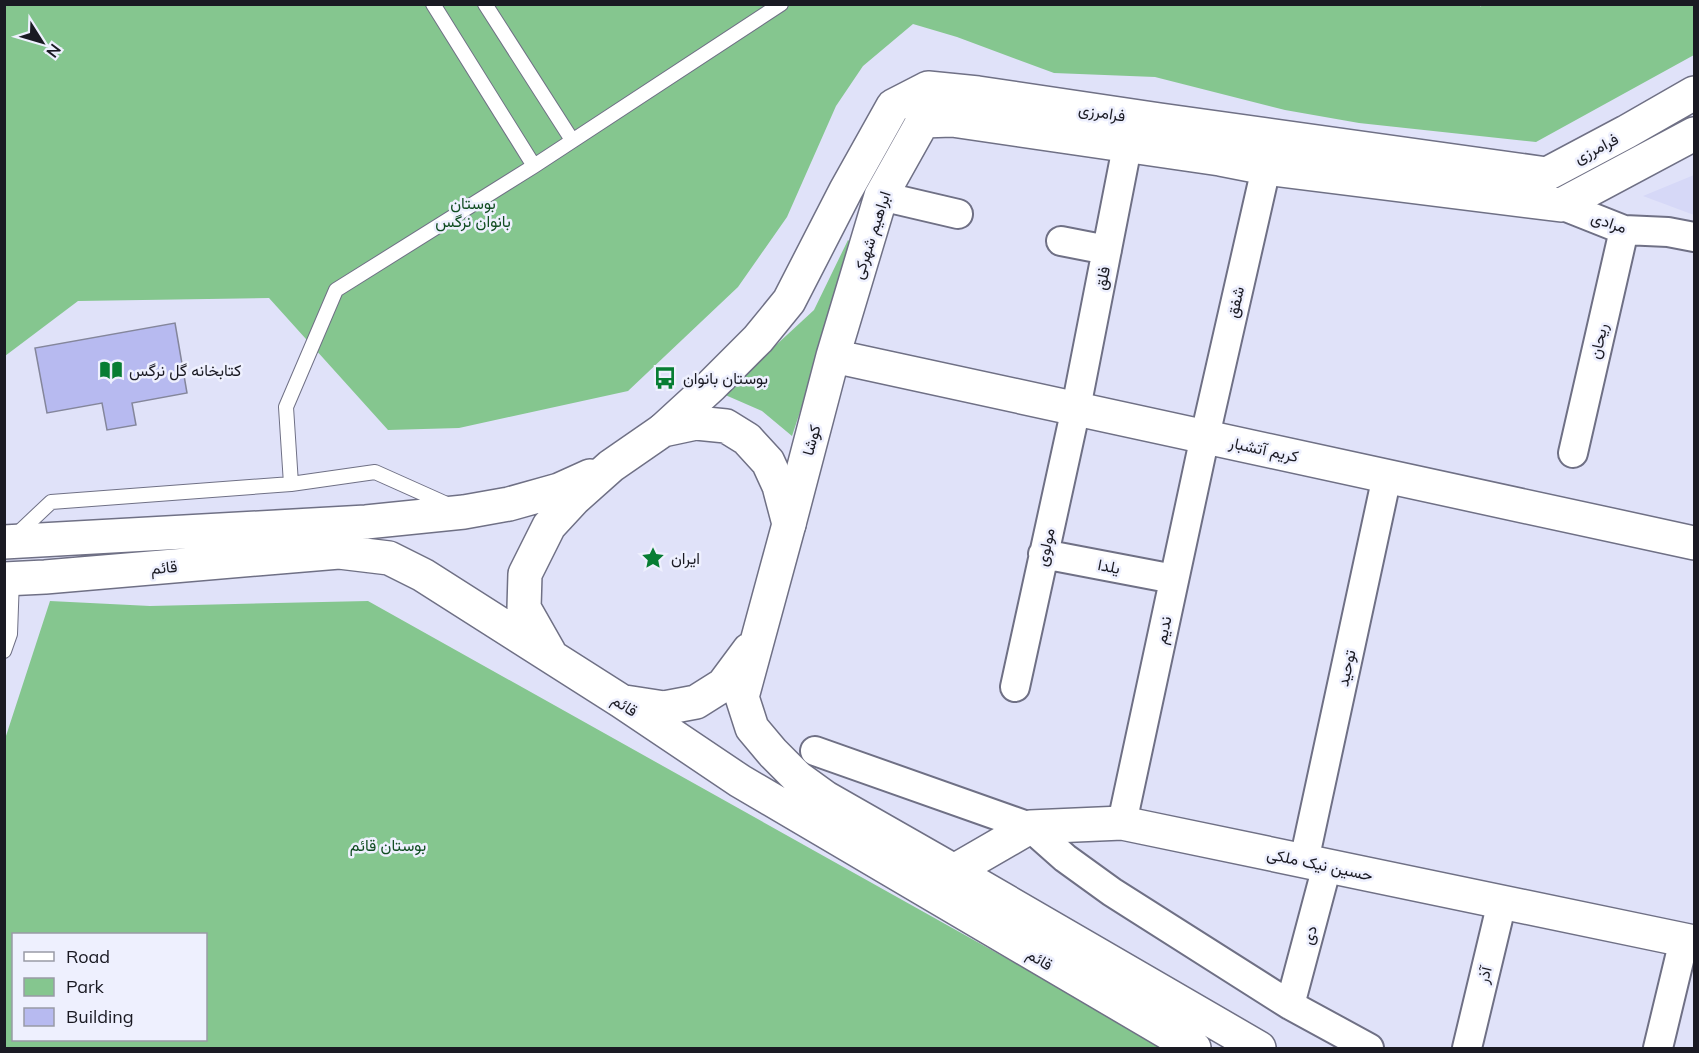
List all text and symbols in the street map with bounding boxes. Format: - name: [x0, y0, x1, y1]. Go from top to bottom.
- north arrow: [12, 12, 72, 72]
- text: N: [42, 40, 66, 62]
- street label: فرامرزی: [1077, 98, 1127, 127]
- street label: فرامرزی: [1570, 128, 1622, 169]
- street label: ابراهیم شهرکی: [847, 189, 896, 282]
- park label: بوستان بانوان نرگس: [435, 193, 511, 232]
- street label: مرادی: [1588, 207, 1629, 238]
- street label: فلق: [1090, 265, 1115, 292]
- street label: شفق: [1222, 284, 1249, 320]
- street label: ریحان: [1584, 321, 1613, 361]
- library icon: کتابخانه گل نرگس: [98, 357, 124, 383]
- place label: کتابخانه گل نرگس: [129, 360, 241, 381]
- bus stop icon: بوستان بانوان: [652, 365, 678, 391]
- place label: بوستان بانوان: [683, 368, 768, 389]
- street label: کوشا: [797, 422, 826, 458]
- street label: کریم آتشبار: [1226, 432, 1301, 467]
- street label: مولوی: [1031, 526, 1060, 568]
- place icon: ایران: [640, 545, 666, 571]
- place label: ایران: [671, 548, 700, 569]
- street label: یلدا: [1096, 554, 1122, 578]
- street label: قائم: [150, 556, 178, 579]
- street label: ندیم: [1150, 614, 1177, 646]
- street label: توحید: [1332, 648, 1361, 688]
- street label: قائم: [608, 689, 642, 721]
- park label: بوستان قائم: [350, 835, 426, 856]
- street label: حسین نیک ملکی: [1265, 843, 1375, 886]
- street label: دی: [1297, 923, 1322, 947]
- legend: [12, 933, 207, 1041]
- street label: قائم: [1023, 944, 1057, 975]
- text: Road: [66, 945, 110, 968]
- street label: آذر: [1472, 963, 1497, 987]
- text: Park: [66, 975, 105, 998]
- text: Building: [66, 1005, 134, 1028]

